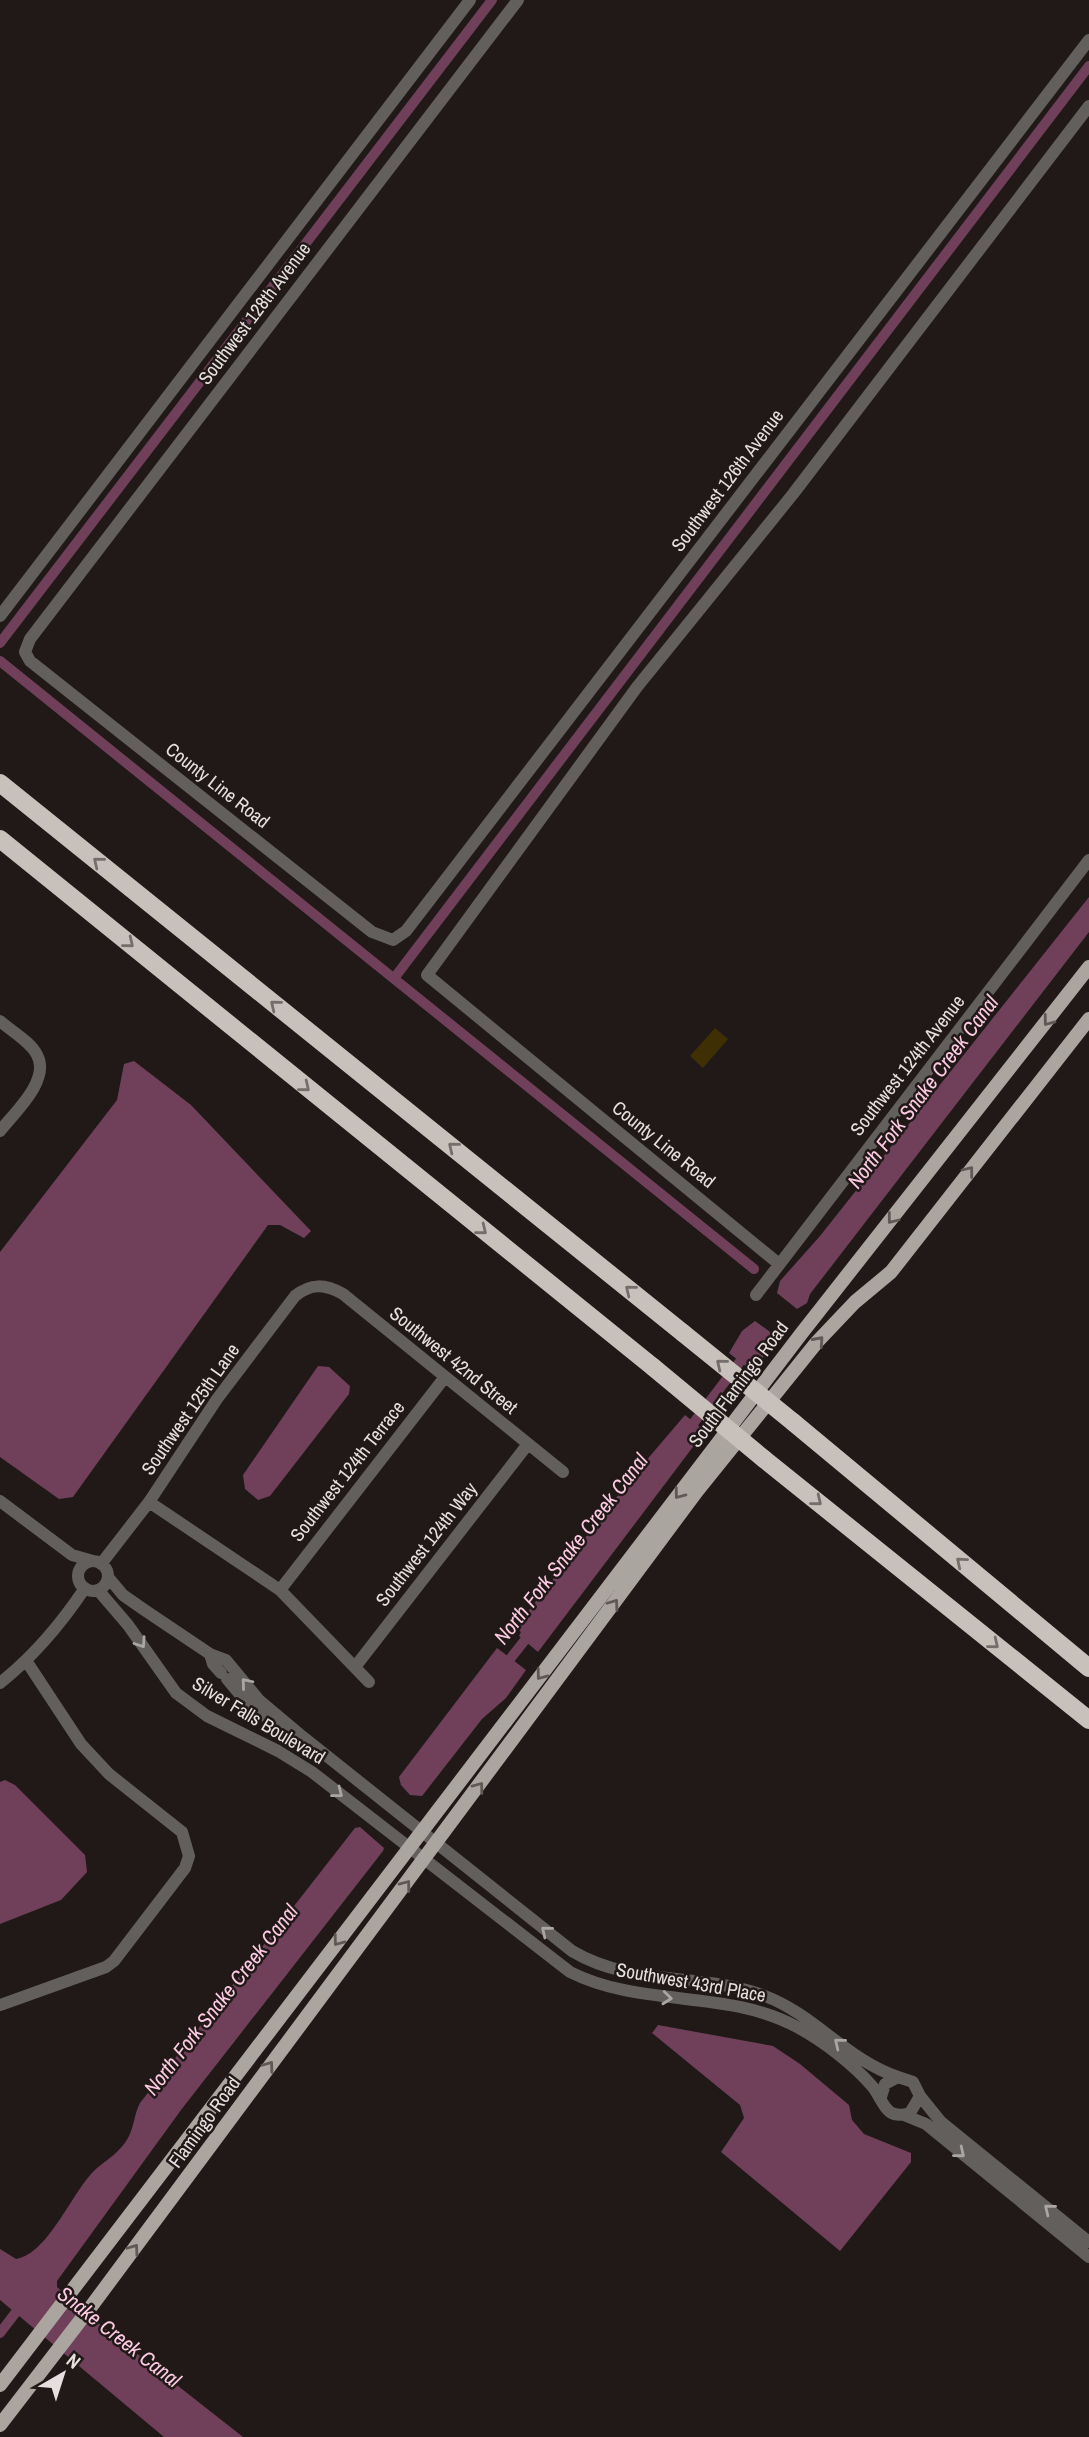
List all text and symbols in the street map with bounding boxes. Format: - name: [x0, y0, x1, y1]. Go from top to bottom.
- street label: Southwest 128th Avenue: [192, 236, 316, 390]
- street label: Southwest 126th Avenue: [665, 403, 789, 557]
- street label: County Line Road: [161, 736, 275, 834]
- one-way arrow: [94, 858, 107, 870]
- one-way arrow: [121, 935, 134, 948]
- water label: North Fork Snake Creek Canal: [840, 988, 1006, 1194]
- street label: Southwest 124th Avenue: [844, 989, 970, 1141]
- one-way arrow: [271, 1000, 283, 1013]
- one-way arrow: [1043, 1013, 1056, 1026]
- one-way arrow: [297, 1079, 310, 1091]
- street label: County Line Road: [607, 1094, 721, 1194]
- one-way arrow: [448, 1143, 461, 1155]
- one-way arrow: [961, 1167, 974, 1179]
- one-way arrow: [888, 1212, 901, 1224]
- one-way arrow: [475, 1222, 487, 1235]
- one-way arrow: [625, 1285, 637, 1298]
- street label: Southwest 42nd Street: [385, 1300, 524, 1420]
- street label: South Flamingo Road: [682, 1316, 794, 1452]
- one-way arrow: [811, 1336, 823, 1349]
- street label: Southwest 125th Lane: [135, 1338, 245, 1480]
- one-way arrow: [717, 1359, 729, 1372]
- street label: Southwest 124th Terrace: [284, 1395, 410, 1547]
- water label: North Fork Snake Creek Canal: [487, 1446, 655, 1650]
- street label: Southwest 124th Way: [369, 1476, 483, 1611]
- one-way arrow: [675, 1486, 687, 1499]
- one-way arrow: [809, 1493, 821, 1506]
- one-way arrow: [957, 1557, 969, 1570]
- one-way arrow: [606, 1599, 619, 1612]
- one-way arrow: [987, 1635, 999, 1648]
- one-way arrow: [133, 1636, 146, 1649]
- one-way arrow: [537, 1667, 549, 1680]
- street label: Silver Falls Boulevard: [188, 1670, 330, 1770]
- one-way arrow: [241, 1679, 254, 1691]
- one-way arrow: [471, 1782, 483, 1795]
- one-way arrow: [331, 1784, 343, 1797]
- one-way arrow: [397, 1880, 410, 1892]
- water label: North Fork Snake Creek Canal: [137, 1897, 305, 2101]
- one-way arrow: [542, 1927, 555, 1939]
- one-way arrow: [333, 1934, 346, 1946]
- street label: Southwest 43rd Place: [614, 1956, 768, 2008]
- one-way arrow: [661, 1991, 673, 2006]
- one-way arrow: [835, 2039, 848, 2051]
- one-way arrow: [261, 2062, 273, 2074]
- street label: Flamingo Road: [162, 2071, 246, 2173]
- one-way arrow: [953, 2144, 965, 2157]
- one-way arrow: [1044, 2205, 1056, 2218]
- one-way arrow: [125, 2244, 138, 2257]
- water label: Snake Creek Canal: [52, 2279, 188, 2395]
- north arrow: [28, 2339, 98, 2409]
- text: N: [61, 2347, 86, 2374]

